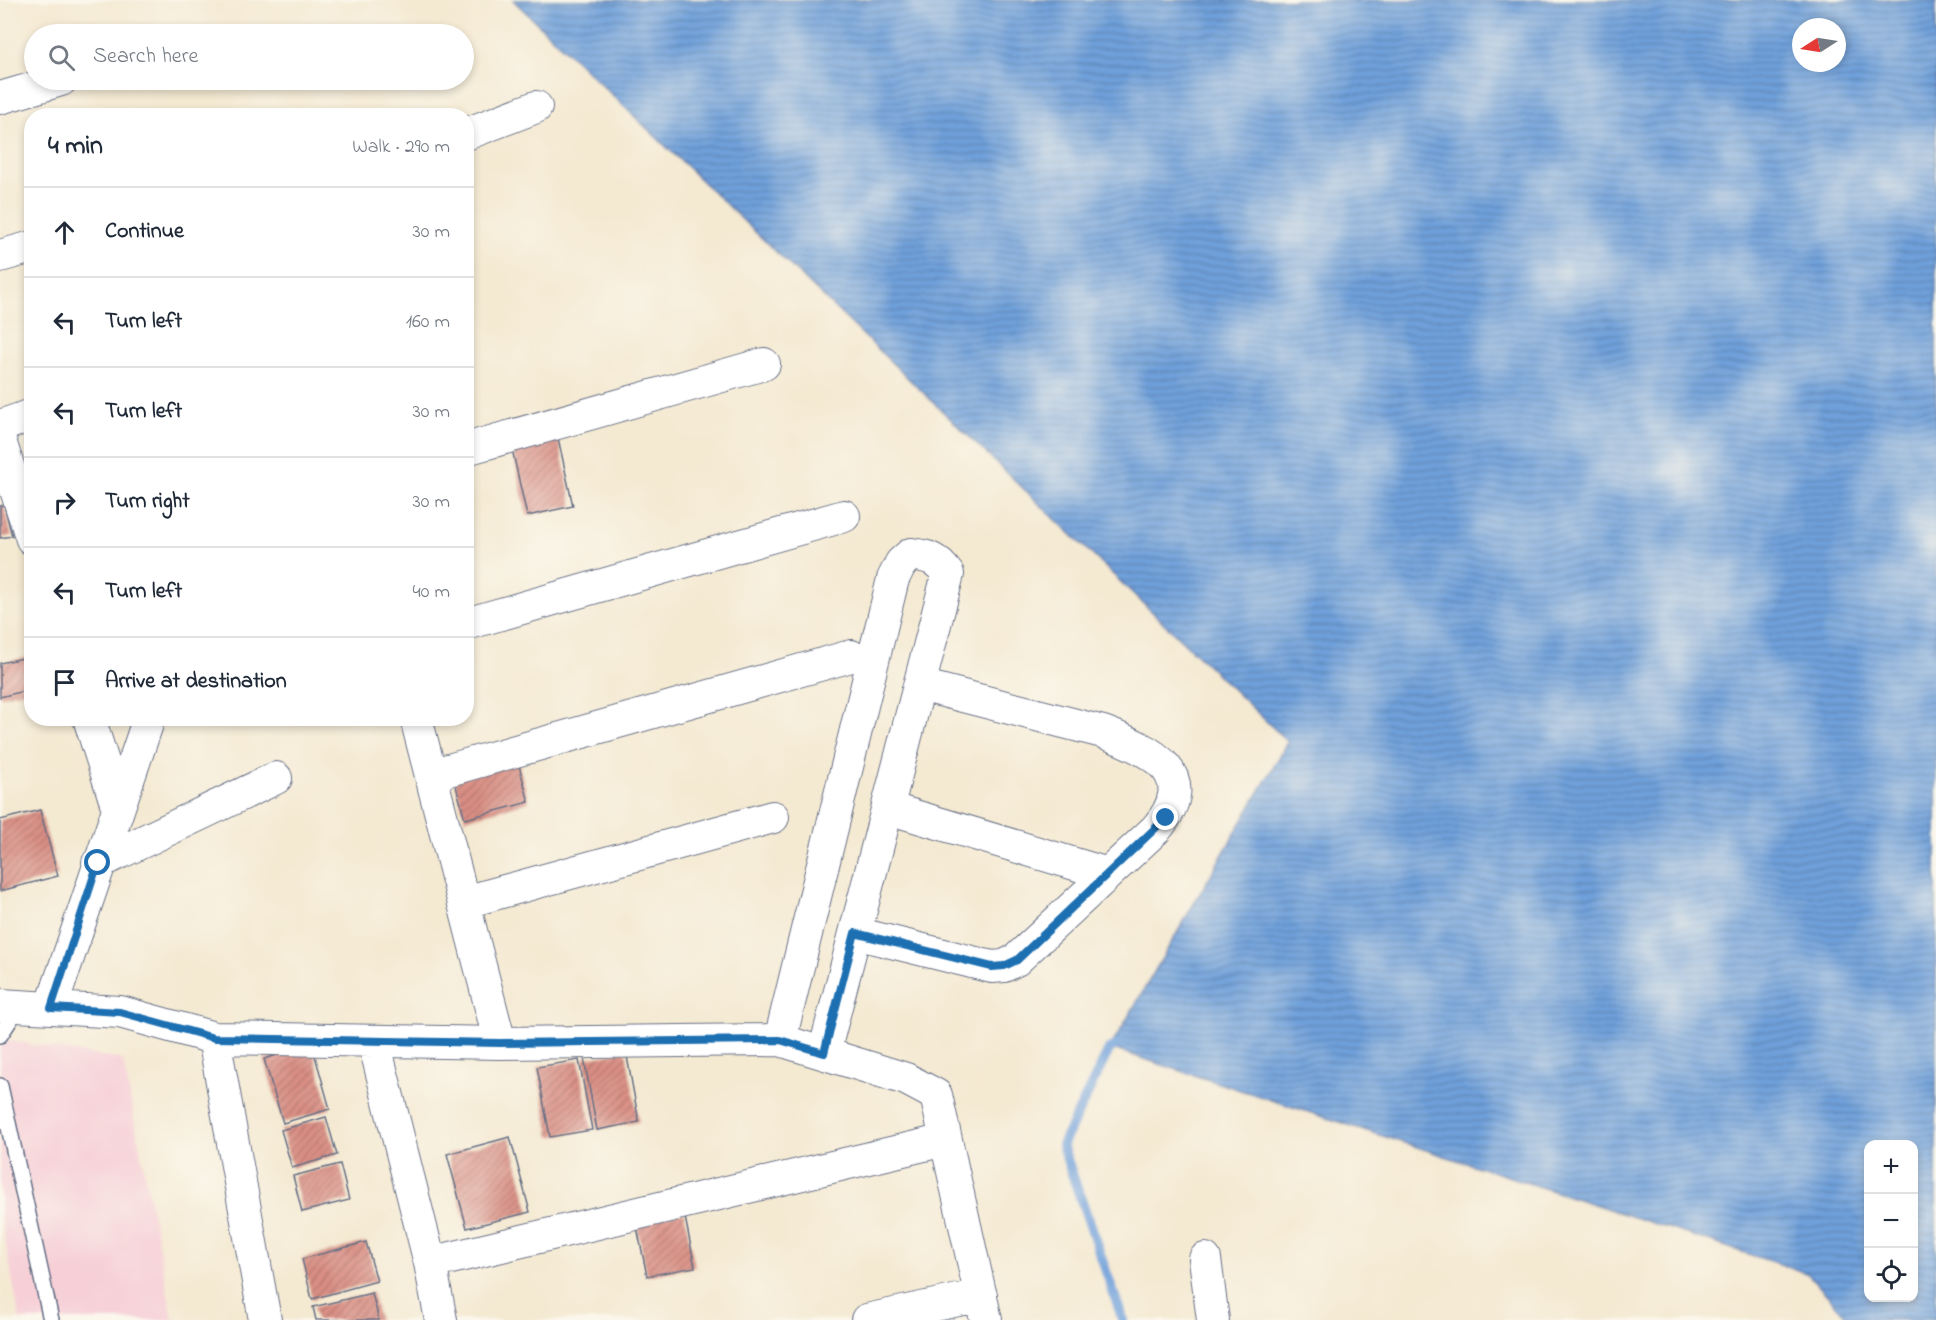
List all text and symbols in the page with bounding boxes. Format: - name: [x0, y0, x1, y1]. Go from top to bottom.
- north arrow: [1792, 18, 1846, 72]
- search box: [24, 24, 474, 90]
- icon: search: [45, 41, 78, 74]
- text: Search here: [93, 41, 198, 73]
- text: 4 min: [48, 128, 103, 166]
- text: Walk · 290 m: [352, 133, 450, 162]
- icon: ahead: [48, 216, 81, 249]
- text: Continue: [105, 216, 184, 248]
- text: 30 m: [413, 218, 450, 247]
- icon: left: [48, 306, 81, 339]
- text: Turn left: [105, 306, 182, 338]
- text: 160 m: [406, 308, 450, 337]
- icon: left: [48, 396, 81, 429]
- text: Turn left: [105, 396, 182, 428]
- text: 30 m: [413, 398, 450, 427]
- icon: right: [48, 486, 81, 519]
- text: Turn right: [105, 486, 190, 518]
- text: 30 m: [413, 488, 450, 517]
- icon: left: [48, 576, 81, 609]
- text: Turn left: [105, 576, 182, 608]
- text: 40 m: [413, 578, 450, 607]
- icon: arrive: [48, 666, 81, 699]
- text: Arrive at destination: [105, 666, 287, 698]
- route end: [1152, 804, 1178, 830]
- route start: [84, 849, 110, 875]
- map controls: [1864, 1140, 1918, 1302]
- button: +: [1864, 1140, 1918, 1194]
- button: −: [1864, 1194, 1918, 1248]
- button: locate: [1864, 1248, 1918, 1302]

